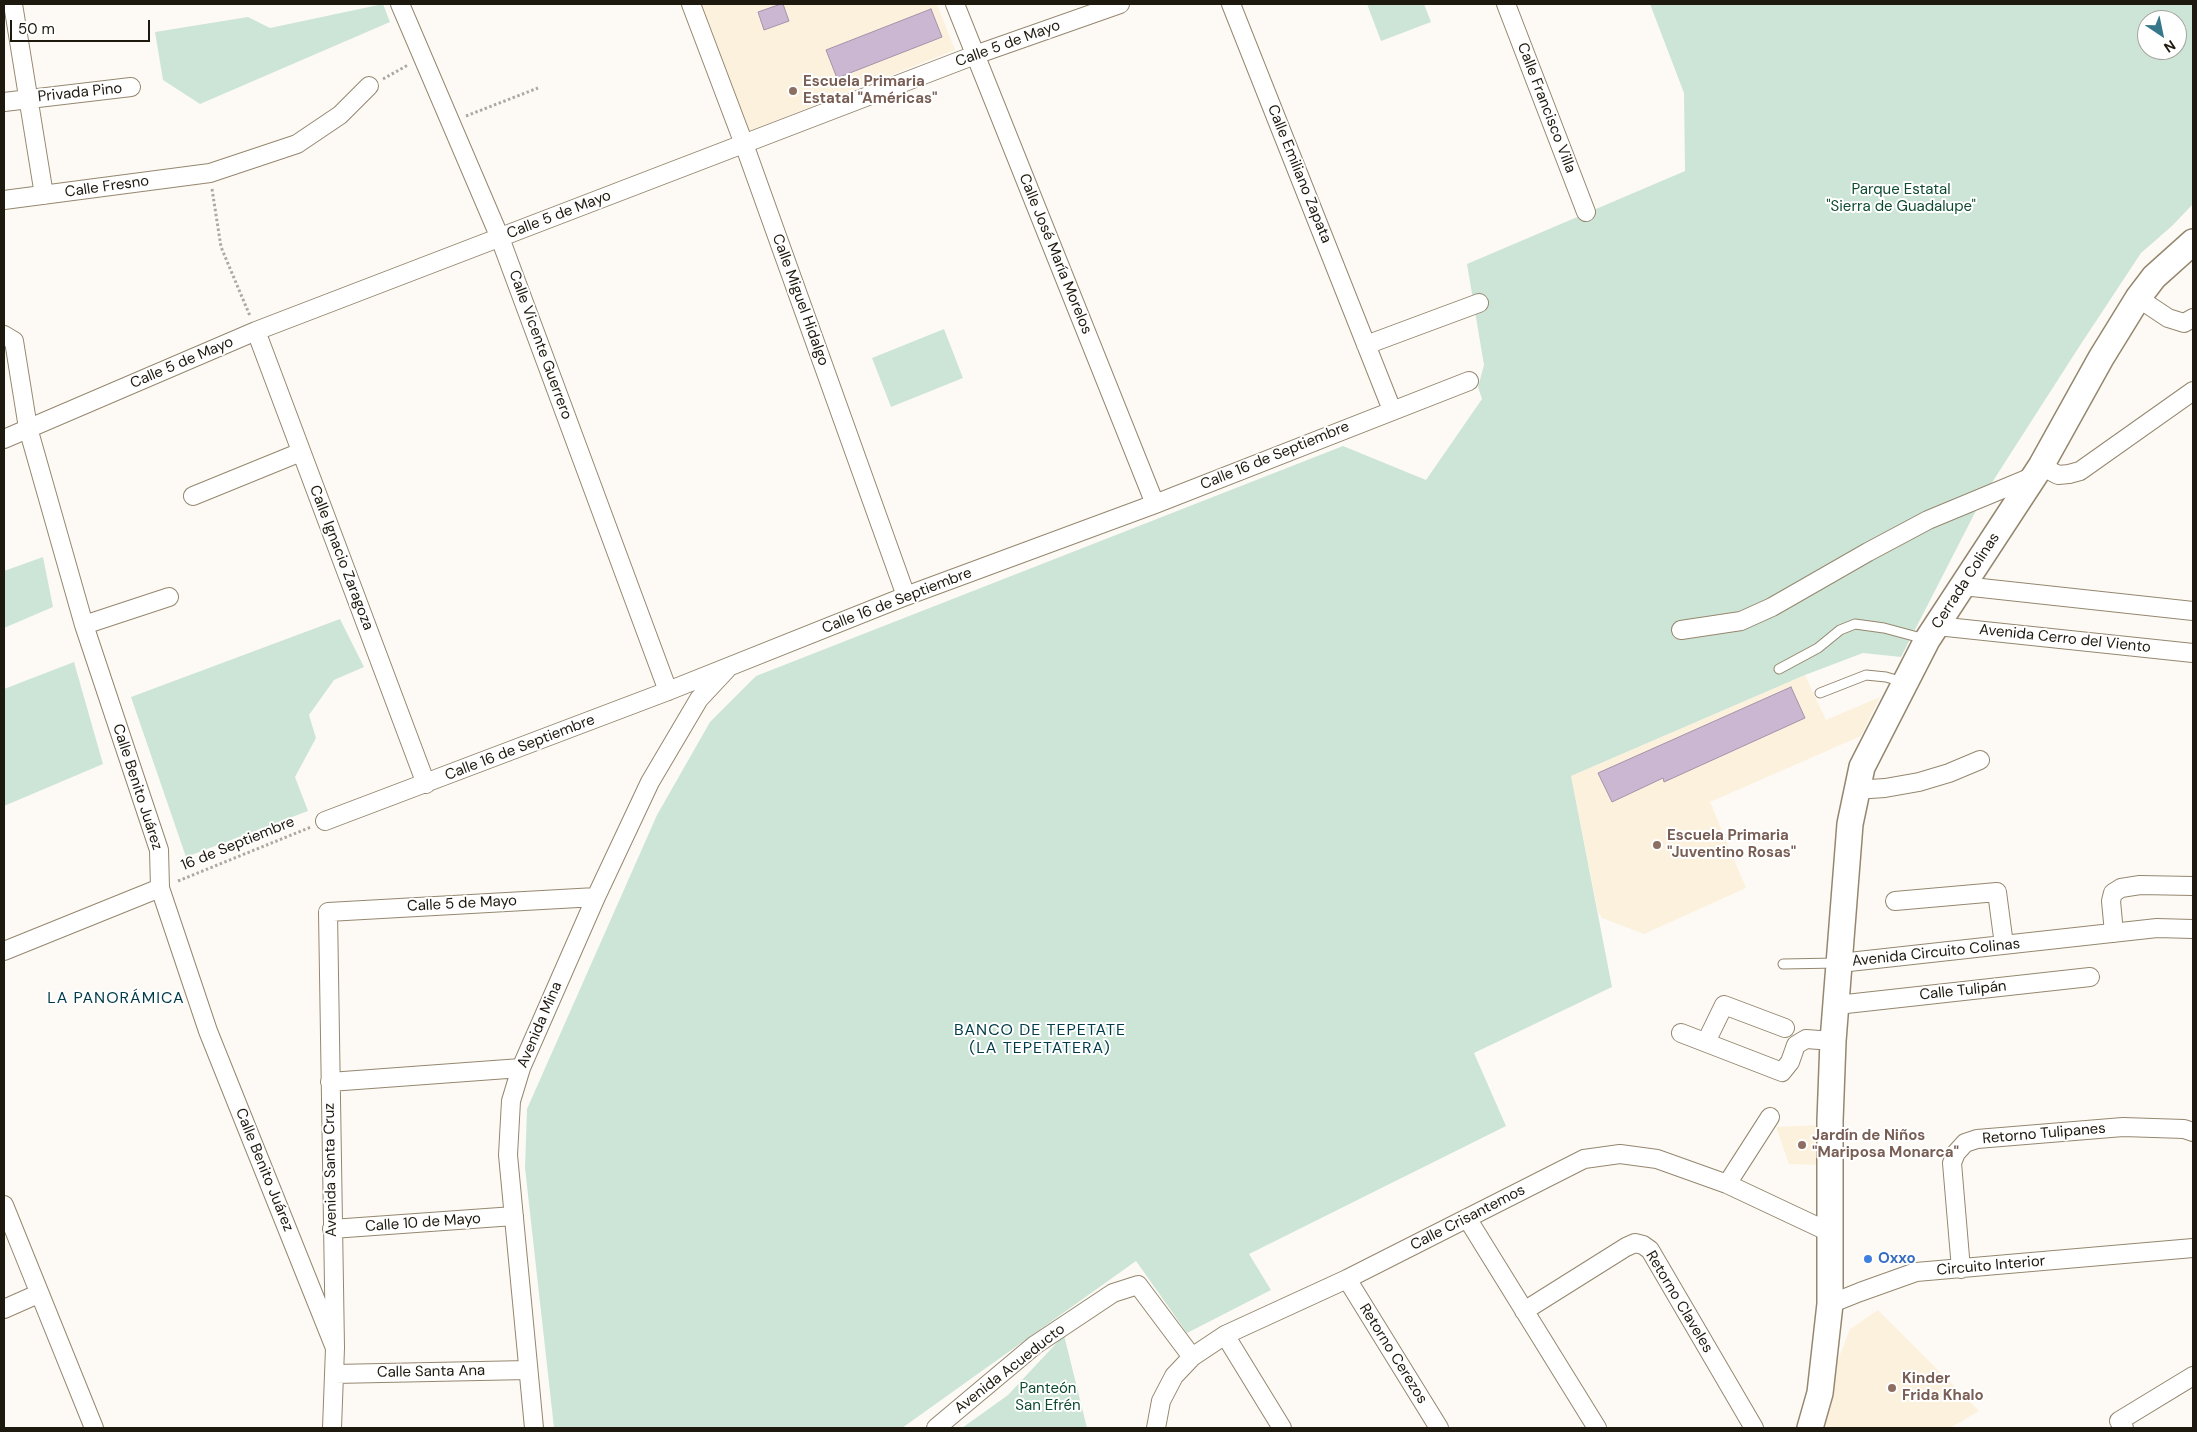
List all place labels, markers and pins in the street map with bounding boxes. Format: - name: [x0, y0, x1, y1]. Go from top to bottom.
- place label: Escuela Primaria Estatal "Américas": [803, 73, 937, 108]
- marker: Escuela Primaria Estatal "Américas": [787, 85, 799, 97]
- place label: Escuela Primaria "Juventino Rosas": [1667, 827, 1796, 862]
- marker: Escuela Primaria "Juventino Rosas": [1651, 839, 1663, 851]
- place label: Jardín de Niños "Mariposa Monarca": [1812, 1127, 1959, 1162]
- marker: Jardín de Niños "Mariposa Monarca": [1796, 1139, 1808, 1151]
- place label: Oxxo: [1878, 1250, 1916, 1268]
- marker: Oxxo: [1862, 1253, 1874, 1265]
- place label: Kinder Frida Khalo: [1902, 1370, 1984, 1405]
- marker: Kinder Frida Khalo: [1886, 1382, 1898, 1394]

